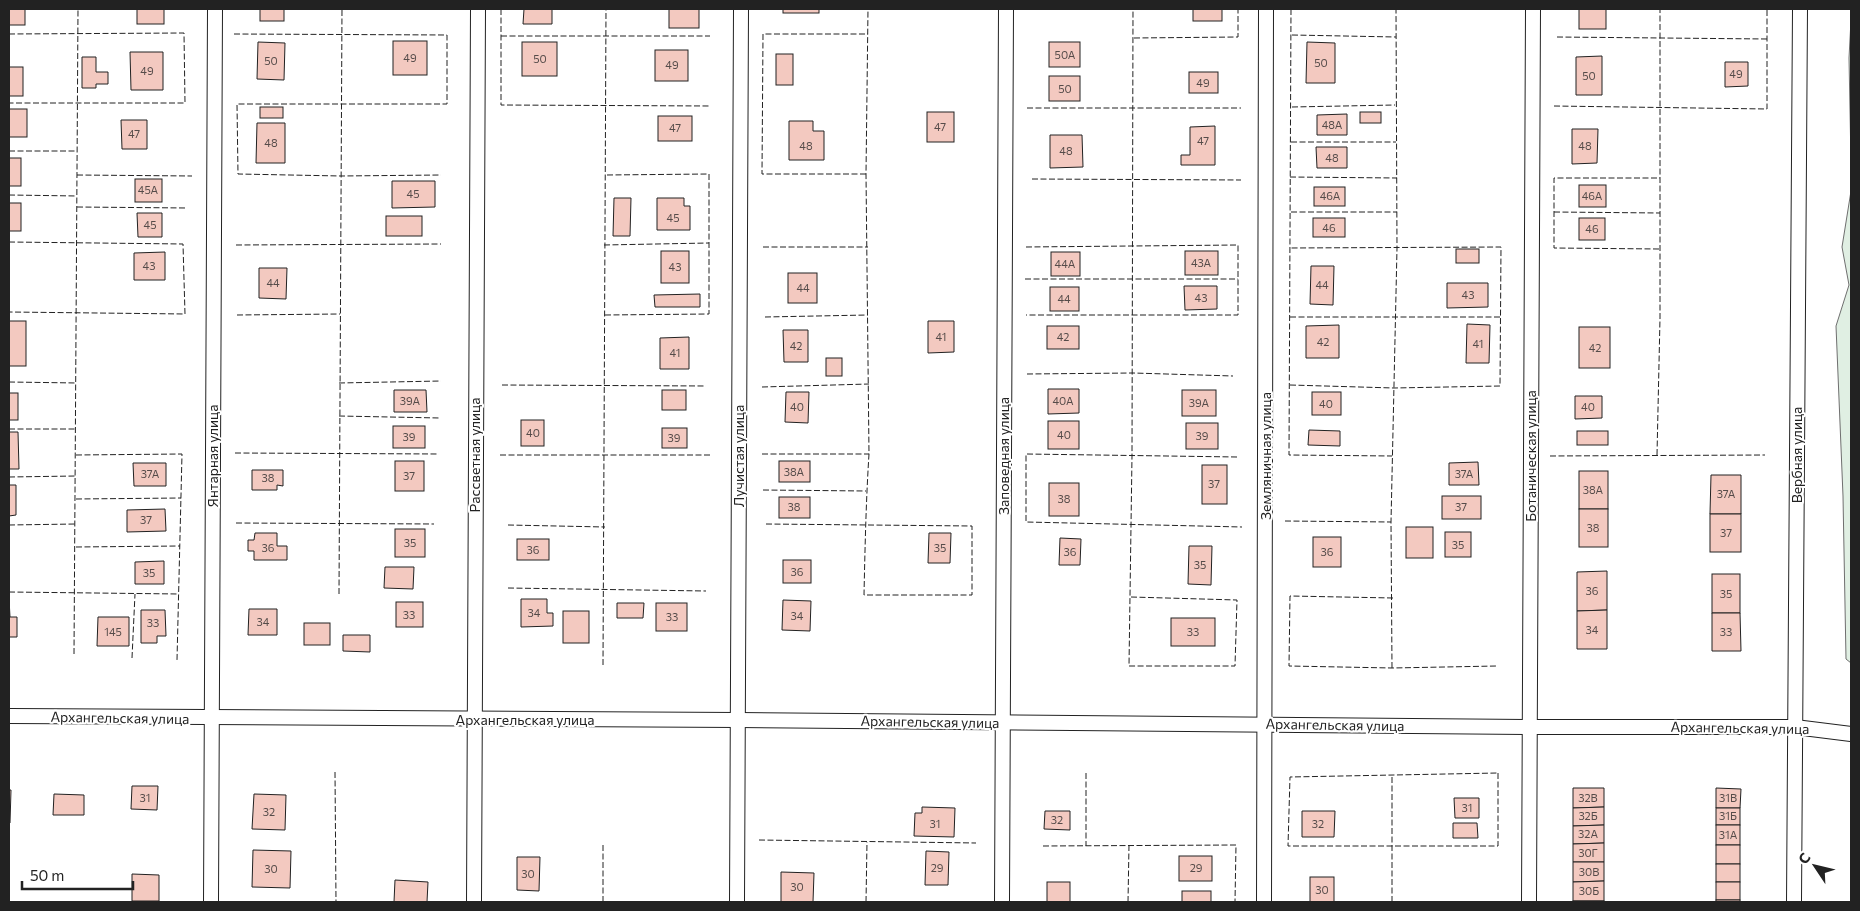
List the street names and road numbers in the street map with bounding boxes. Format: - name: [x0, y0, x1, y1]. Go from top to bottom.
- street label: Ботаническая улица: [1522, 390, 1539, 522]
- street label: Земляничная улица: [1257, 392, 1274, 520]
- street label: Заповедная улица: [995, 397, 1012, 515]
- street label: Рассветная улица: [466, 398, 483, 512]
- street label: Янтарная улица: [204, 405, 221, 507]
- street label: Лучистая улица: [730, 405, 747, 507]
- street label: Вербная улица: [1788, 407, 1805, 503]
- street label: Архангельская улица: [50, 708, 190, 727]
- street label: Архангельская улица: [456, 711, 594, 728]
- street label: Архангельская улица: [860, 712, 1000, 731]
- street label: Архангельская улица: [1265, 715, 1405, 734]
- street label: Архангельская улица: [1670, 718, 1810, 737]

